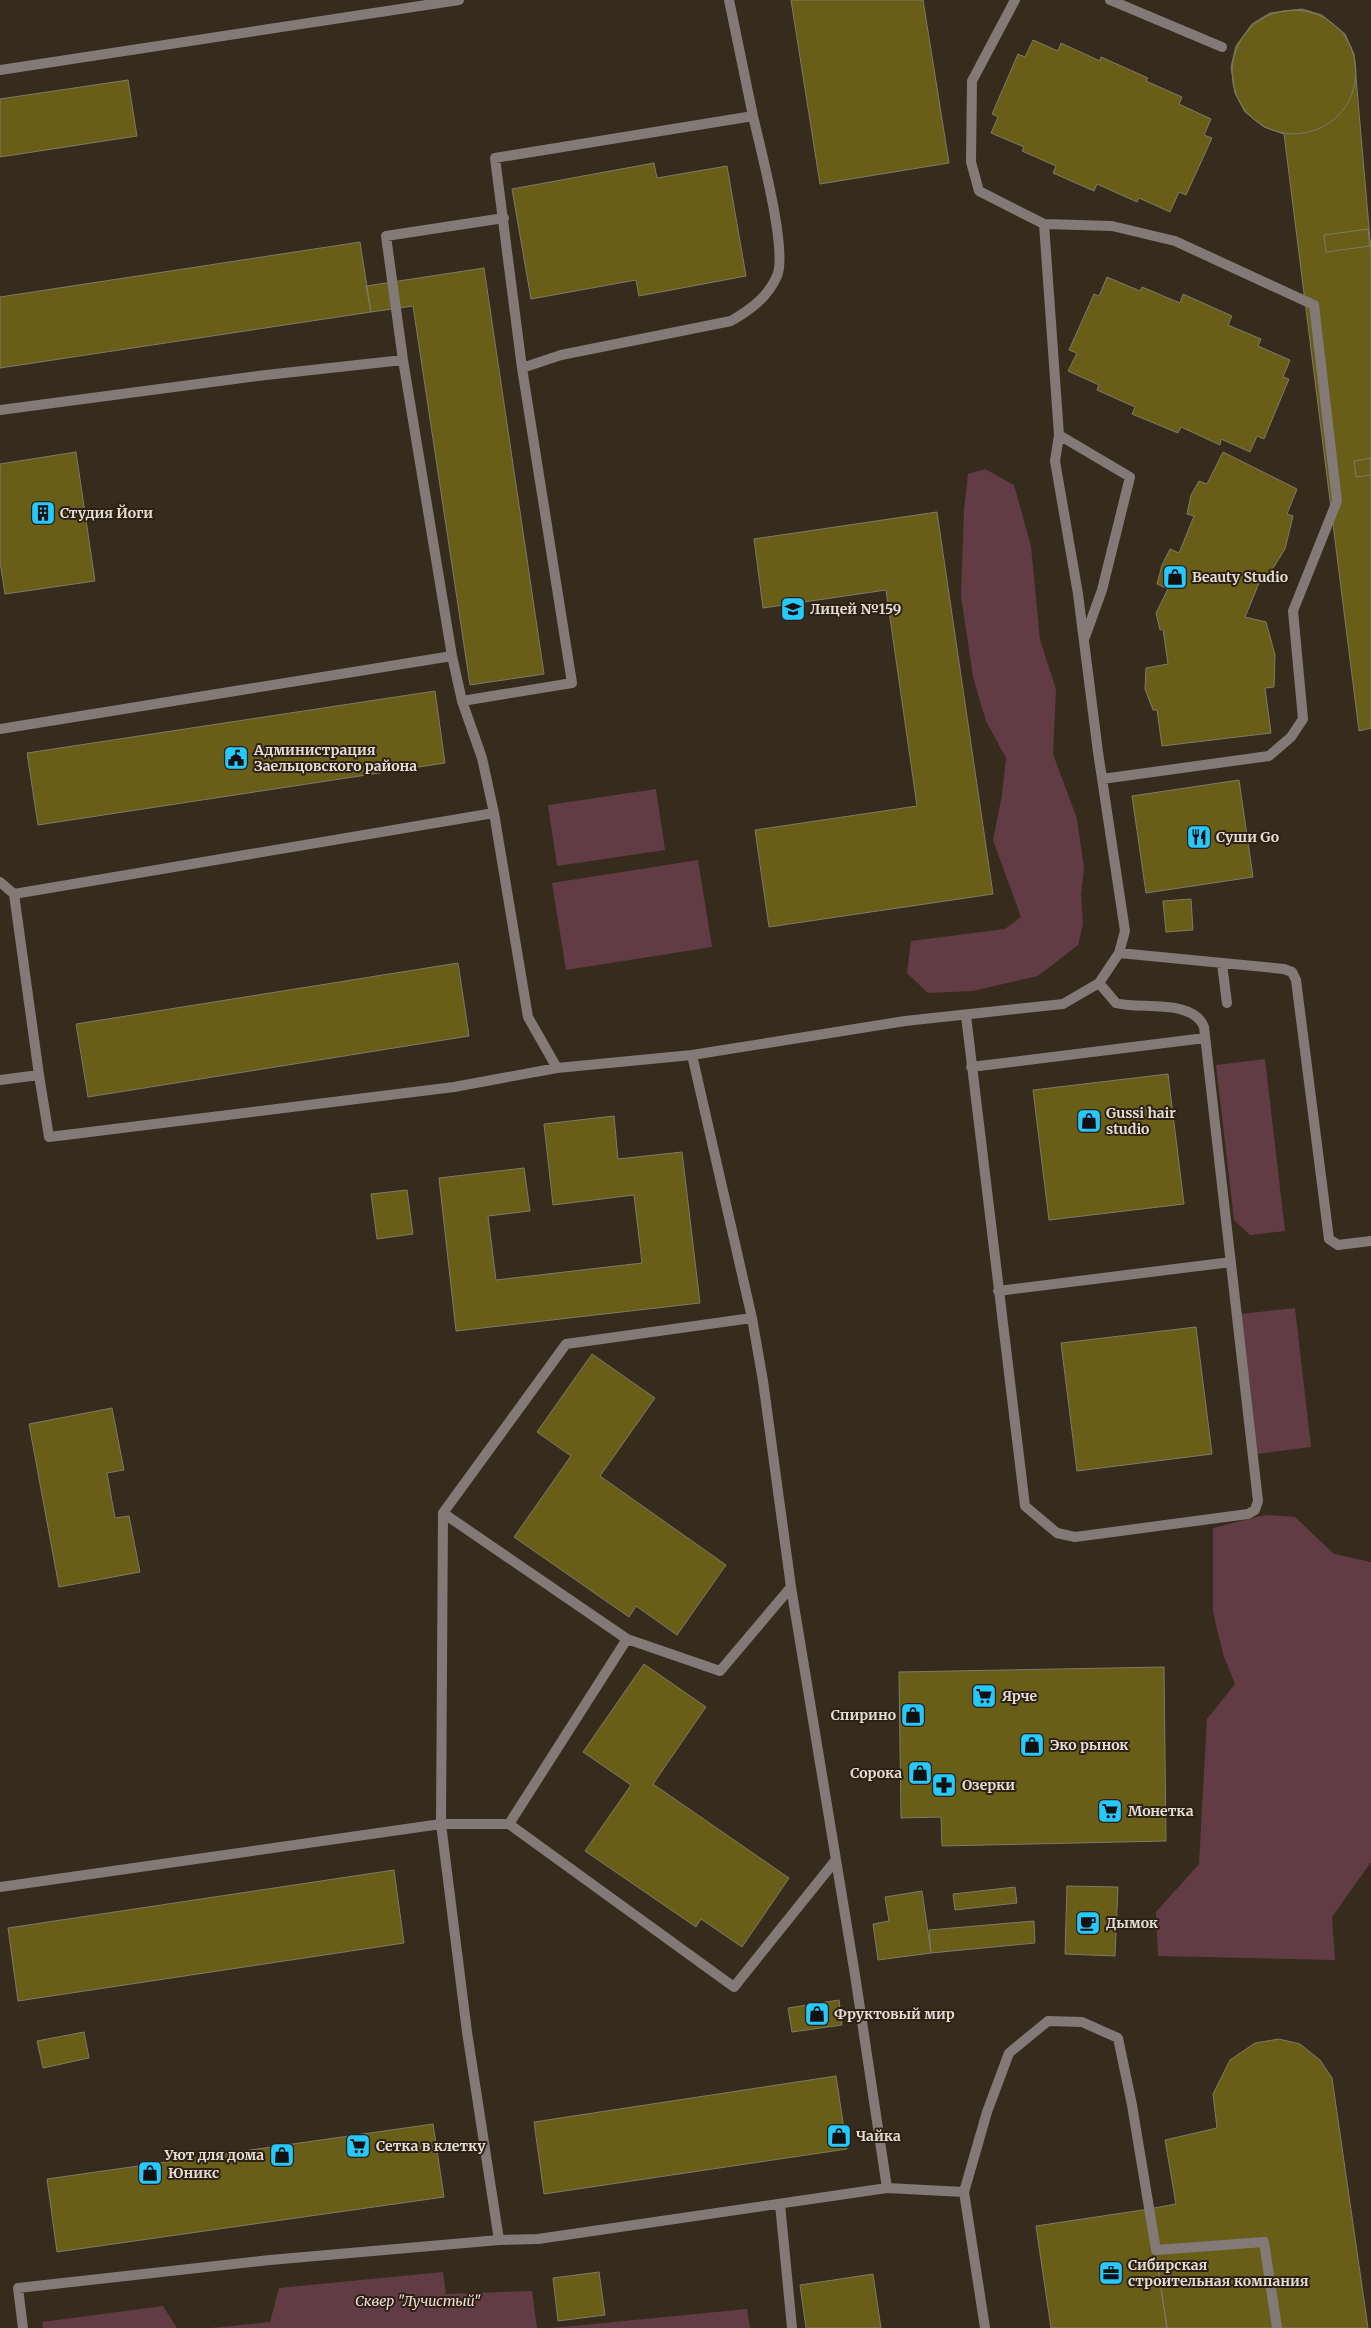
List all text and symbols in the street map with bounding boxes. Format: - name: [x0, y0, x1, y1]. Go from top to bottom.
- building icon: Студия Йоги: [30, 500, 56, 526]
- place label: Студия Йоги: [60, 504, 153, 522]
- shop icon: Beauty Studio: [1162, 564, 1188, 590]
- place label: Beauty Studio: [1192, 568, 1288, 586]
- school or university icon: Лицей №159: [780, 596, 806, 622]
- place label: Лицей №159: [810, 600, 901, 618]
- place label: Администрация Заельцовского района: [253, 741, 417, 775]
- public building icon: Администрация Заельцовского района: [223, 745, 249, 771]
- restaurant icon: Суши Go: [1186, 824, 1212, 850]
- place label: Суши Go: [1216, 828, 1279, 846]
- place label: Gussi hair studio: [1106, 1104, 1176, 1138]
- shop icon: Gussi hair studio: [1076, 1108, 1102, 1134]
- supermarket icon: Ярче: [971, 1683, 997, 1709]
- place label: Ярче: [1002, 1687, 1038, 1705]
- shop icon: Спирино: [900, 1702, 926, 1728]
- place label: Спирино: [831, 1706, 896, 1724]
- shop icon: Эко рынок: [1019, 1732, 1045, 1758]
- place label: Эко рынок: [1050, 1736, 1129, 1754]
- shop icon: Сорока: [907, 1760, 933, 1786]
- place label: Сорока: [850, 1764, 902, 1782]
- pharmacy icon: Озерки: [931, 1772, 957, 1798]
- place label: Озерки: [962, 1776, 1015, 1794]
- supermarket icon: Монетка: [1097, 1798, 1123, 1824]
- place label: Монетка: [1128, 1802, 1194, 1820]
- cafe icon: Дымок: [1075, 1910, 1101, 1936]
- place label: Дымок: [1106, 1914, 1159, 1932]
- shop icon: Фруктовый мир: [804, 2001, 830, 2027]
- place label: Фруктовый мир: [834, 2005, 955, 2023]
- shop icon: Чайка: [826, 2123, 852, 2149]
- place label: Чайка: [856, 2127, 901, 2145]
- supermarket icon: Сетка в клетку: [345, 2133, 371, 2159]
- place label: Сетка в клетку: [376, 2137, 486, 2155]
- shop icon: Уют для дома: [269, 2142, 295, 2168]
- place label: Уют для дома: [163, 2146, 264, 2164]
- shop icon: Юникс: [137, 2160, 163, 2186]
- place label: Юникс: [168, 2164, 219, 2182]
- place label: Сибирская строительная компания: [1128, 2256, 1309, 2290]
- office icon: Сибирская строительная компания: [1098, 2260, 1124, 2286]
- park label: Сквер "Лучистый": [355, 2292, 481, 2310]

